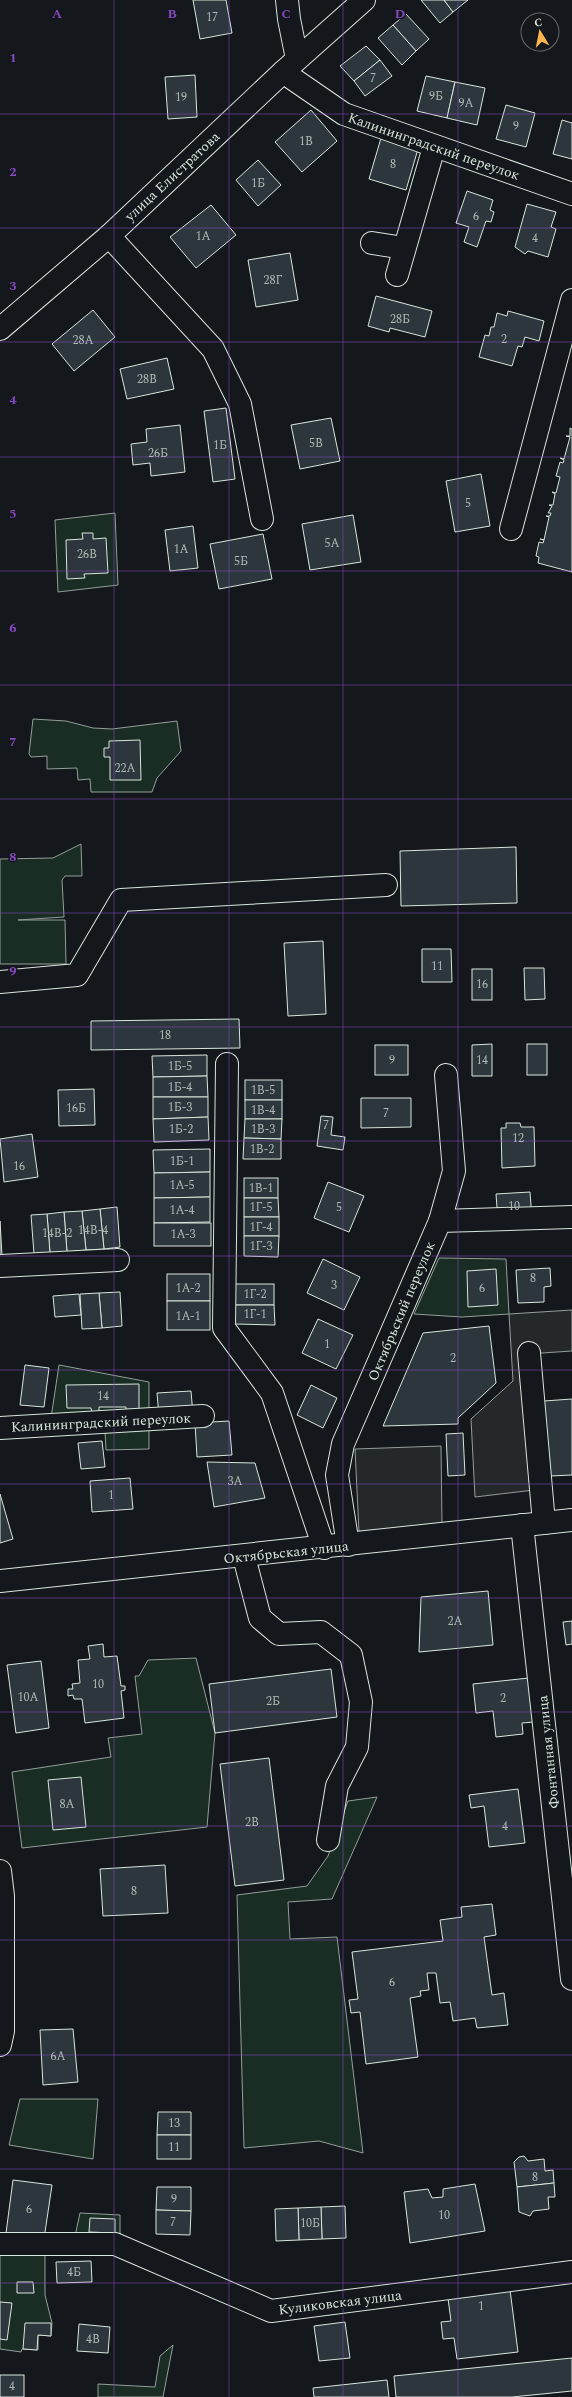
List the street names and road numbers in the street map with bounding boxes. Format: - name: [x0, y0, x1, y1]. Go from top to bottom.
- street label: Калининградский переулок: [345, 107, 523, 186]
- street label: улица Елистратова: [119, 126, 225, 227]
- street label: Октябрьский переулок: [362, 1238, 441, 1384]
- street label: Калининградский переулок: [10, 1407, 192, 1438]
- street label: Октябрьская улица: [222, 1535, 350, 1570]
- street label: Фонтанная улица: [532, 1694, 565, 1809]
- street label: Куликовская улица: [277, 2284, 403, 2320]

